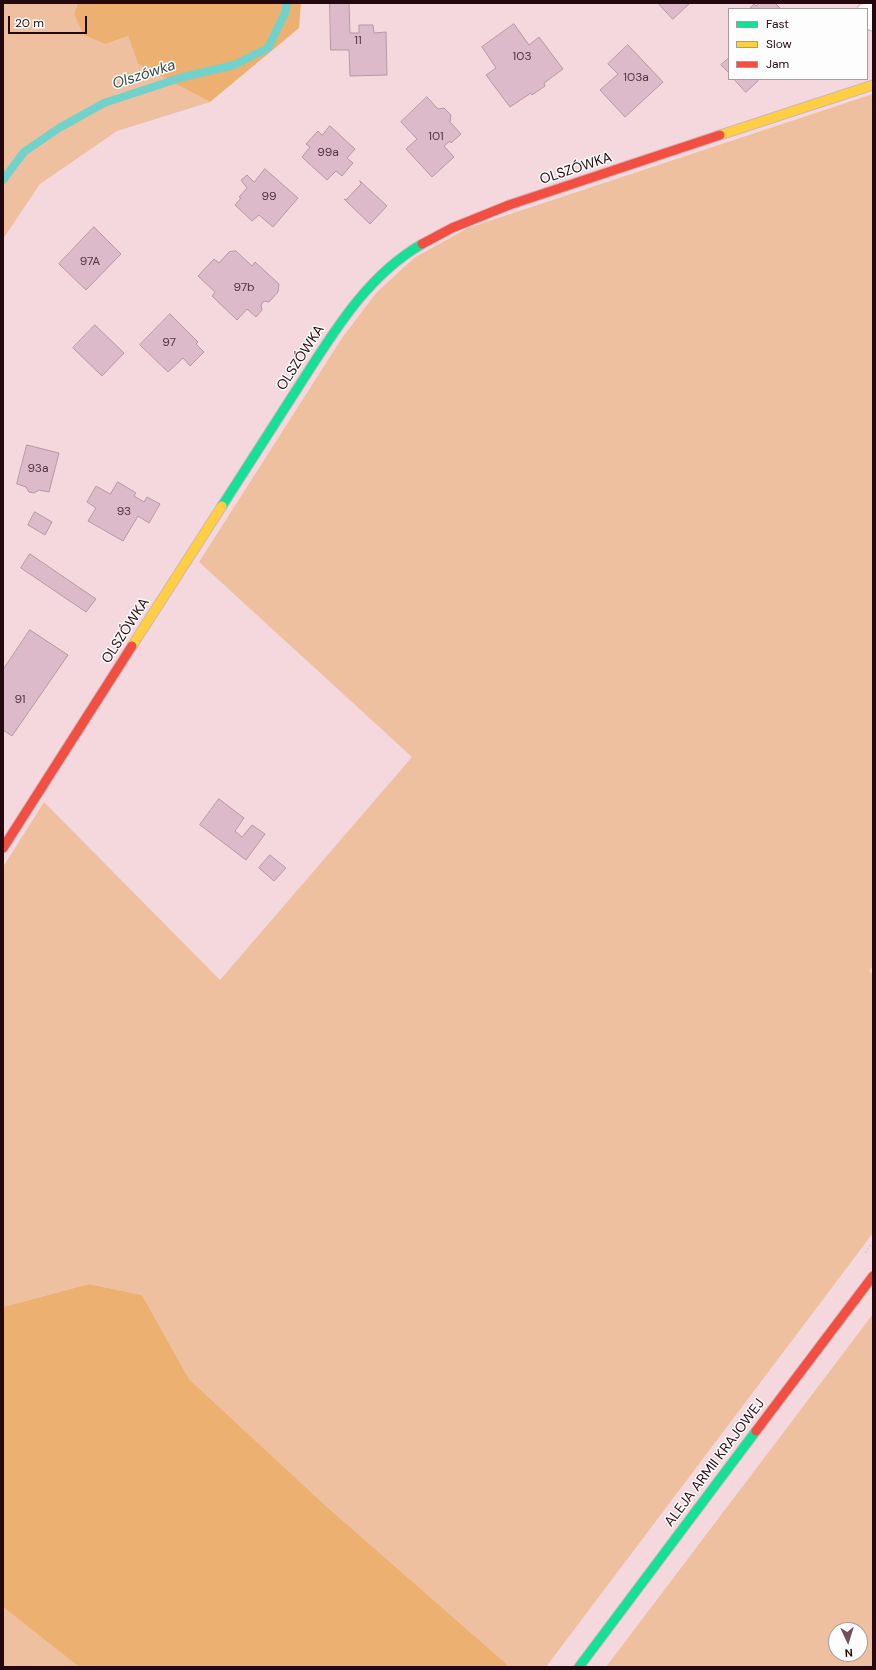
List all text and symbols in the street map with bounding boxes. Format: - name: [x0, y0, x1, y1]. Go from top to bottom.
- scale bar: [10, 8, 89, 34]
- legend: [728, 8, 868, 80]
- text: 20 m: [15, 15, 44, 31]
- text: Fast: [766, 16, 789, 32]
- house number: 11: [354, 34, 362, 48]
- text: Slow: [766, 36, 792, 52]
- house number: 103: [512, 50, 532, 64]
- water label: Olszówka: [110, 56, 178, 94]
- text: Jam: [766, 56, 789, 72]
- house number: 103a: [623, 71, 649, 85]
- house number: 101: [428, 130, 444, 144]
- house number: 99a: [317, 146, 339, 160]
- street label: OLSZÓWKA: [538, 149, 614, 189]
- house number: 99: [261, 190, 277, 204]
- house number: 97A: [80, 255, 100, 269]
- house number: 97b: [233, 281, 255, 295]
- street label: OLSZÓWKA: [274, 322, 328, 394]
- house number: 97: [162, 336, 176, 350]
- house number: 93a: [28, 462, 48, 476]
- house number: 93: [117, 505, 131, 519]
- street label: OLSZÓWKA: [99, 595, 153, 667]
- house number: 91: [14, 693, 26, 707]
- street label: ALEJA ARMII KRAJOWEJ: [661, 1396, 769, 1530]
- north arrow: [828, 1622, 868, 1662]
- text: N: [844, 1646, 853, 1660]

